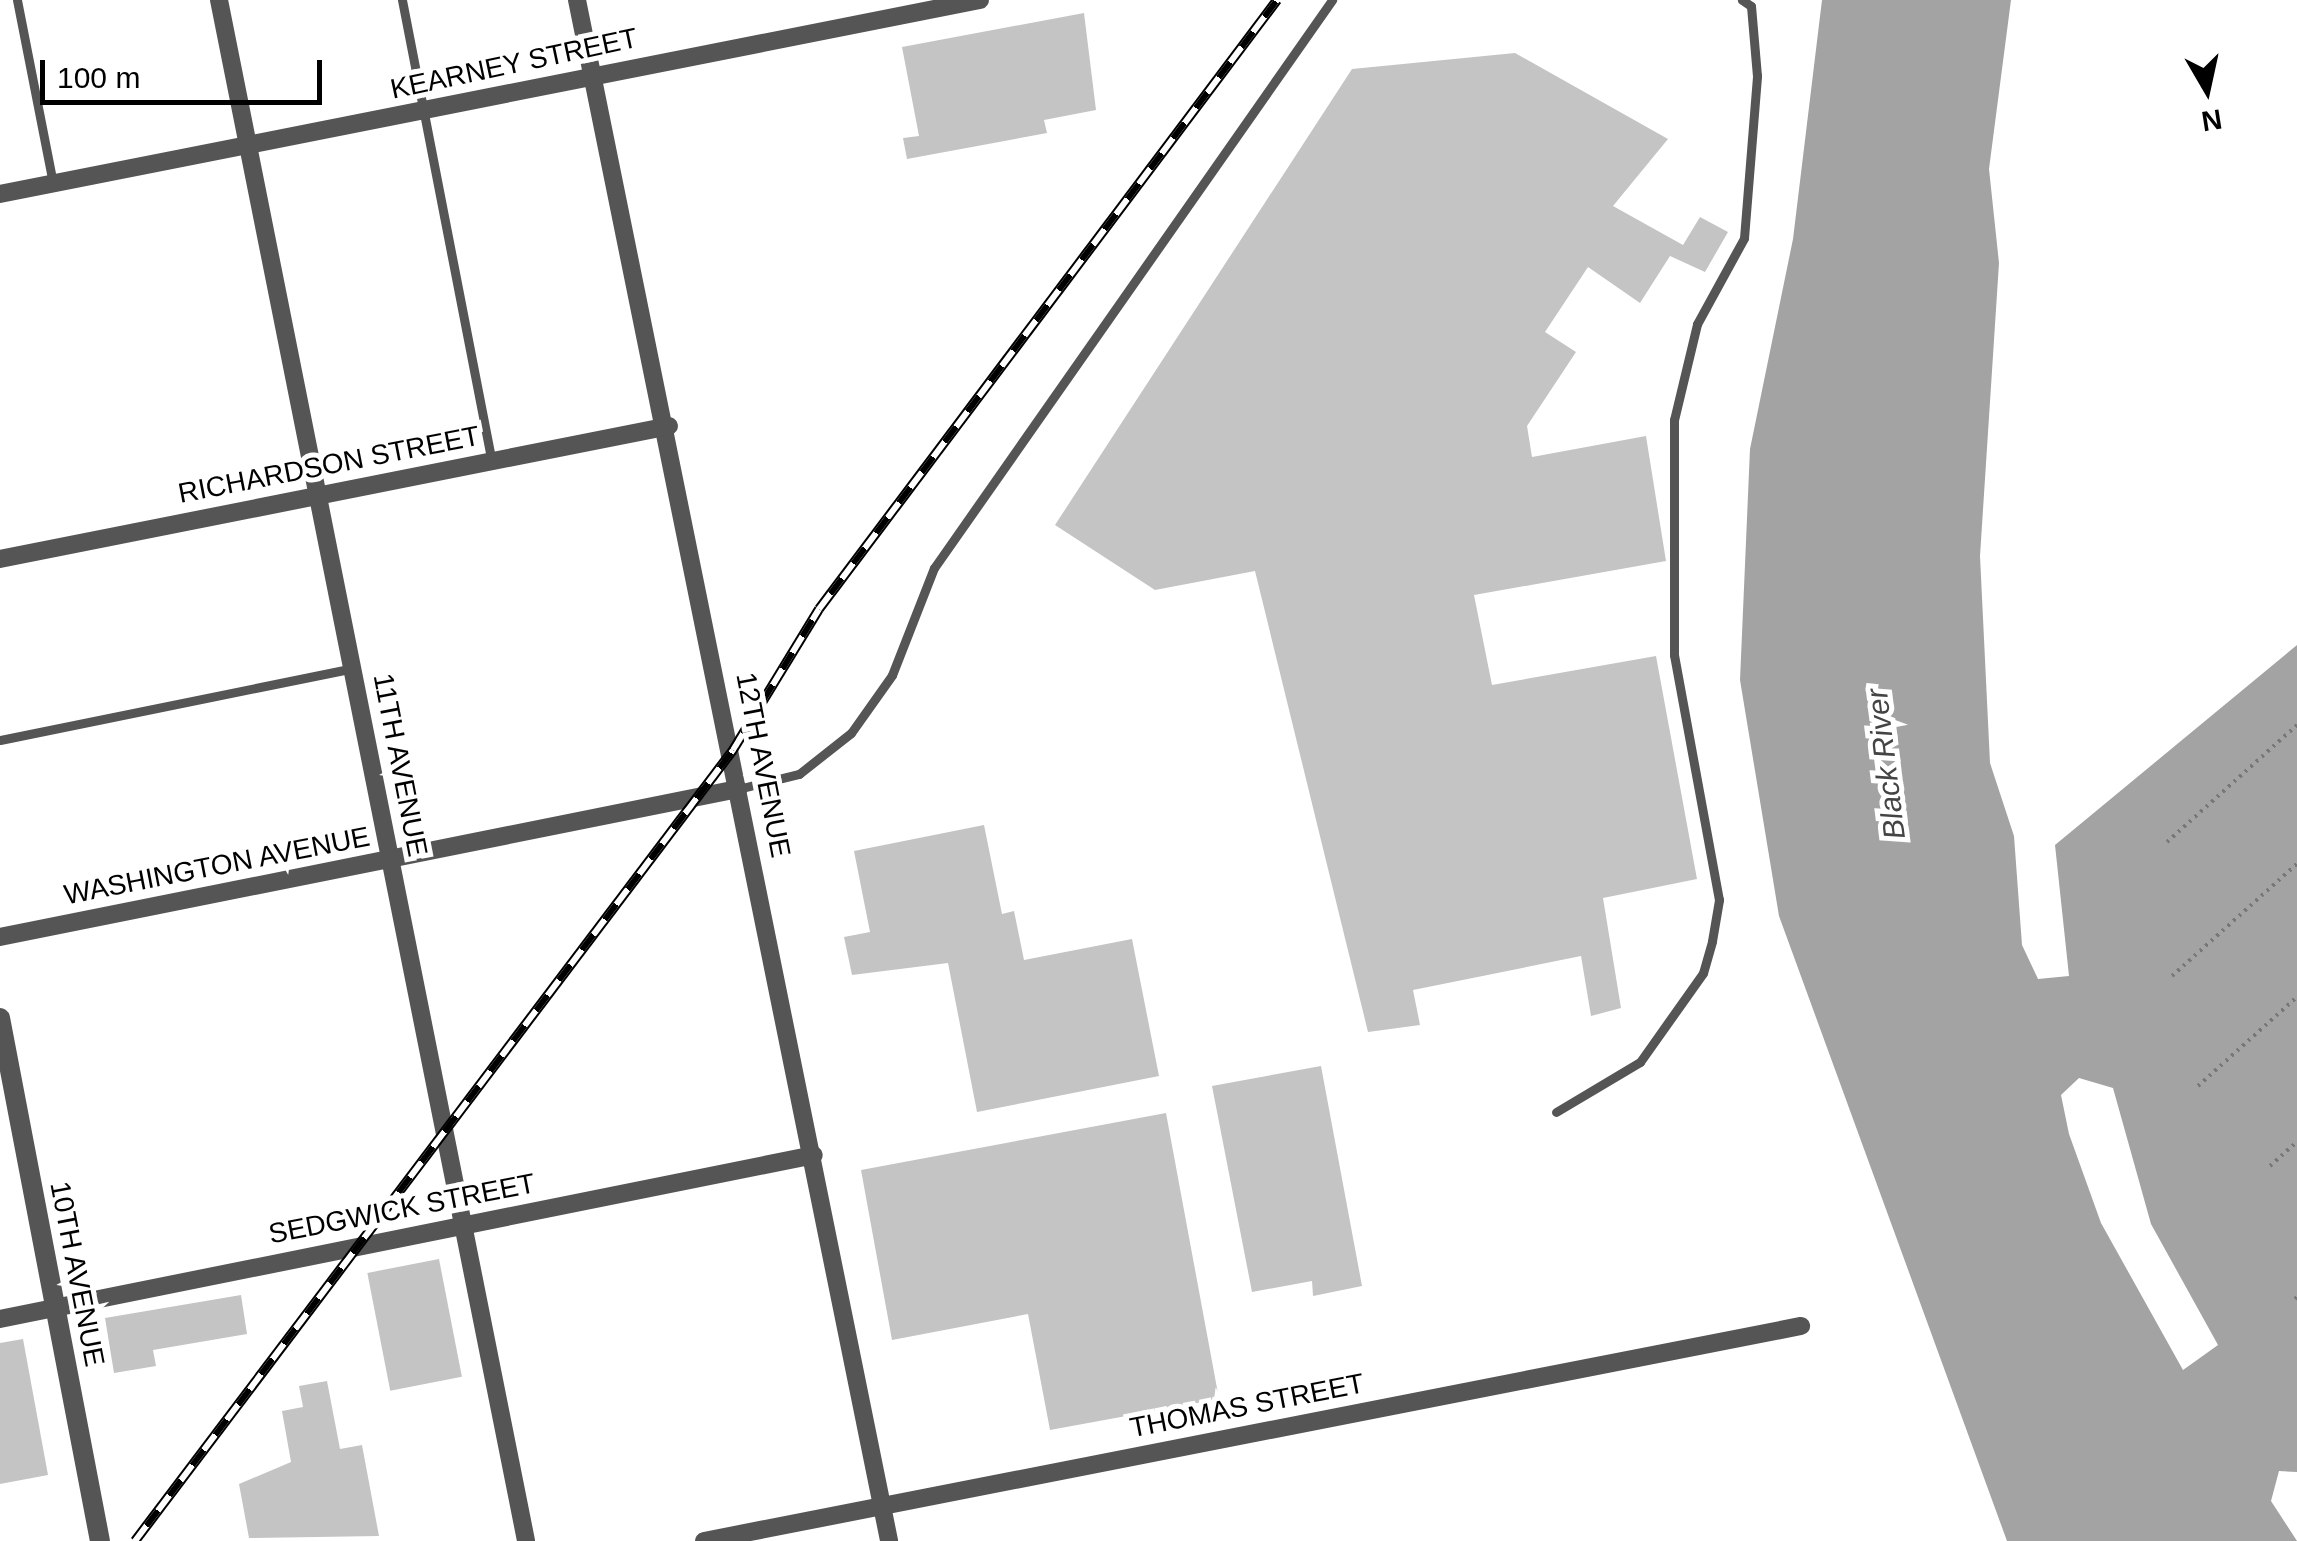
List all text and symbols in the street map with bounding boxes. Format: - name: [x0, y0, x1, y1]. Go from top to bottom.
- street label: KEARNEY STREET: [387, 21, 641, 107]
- scale bar: [45, 40, 328, 102]
- north arrow: [2157, 40, 2257, 140]
- text: 100 m: [57, 61, 140, 94]
- text: N: [2199, 103, 2224, 137]
- street label: RICHARDSON STREET: [175, 419, 483, 511]
- street label: 12TH AVENUE: [728, 669, 798, 861]
- street label: 11TH AVENUE: [366, 670, 434, 860]
- water label: Black River: [1859, 687, 1913, 841]
- street label: WASHINGTON AVENUE: [61, 820, 373, 912]
- street label: SEDGWICK STREET: [266, 1167, 538, 1251]
- street label: 10TH AVENUE: [42, 1178, 112, 1370]
- street label: THOMAS STREET: [1127, 1367, 1367, 1445]

